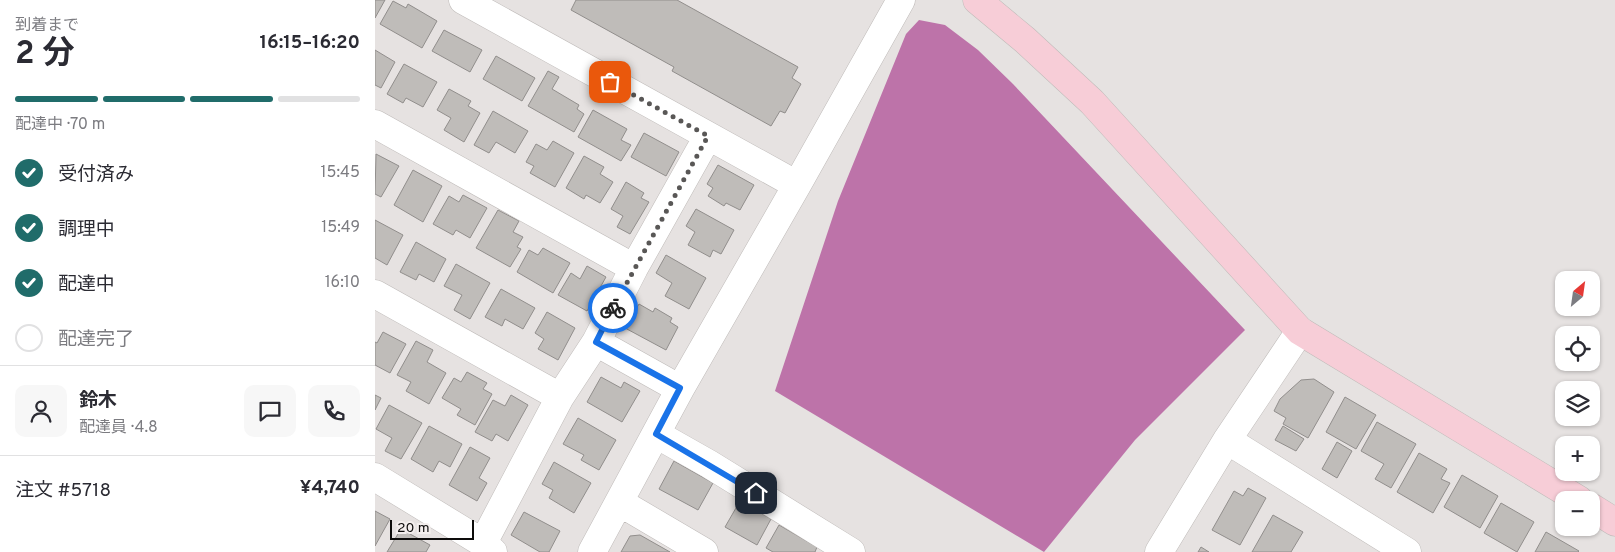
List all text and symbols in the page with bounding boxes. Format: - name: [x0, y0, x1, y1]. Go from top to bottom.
- text: 到着まで: [15, 16, 79, 36]
- text: 16:15–16:20: [259, 31, 360, 55]
- text: 2 分: [15, 35, 75, 75]
- pin: [589, 61, 631, 103]
- icon: bag: [596, 68, 624, 96]
- text: 配達中 · 70 m: [15, 115, 105, 135]
- icon: check: [15, 159, 43, 187]
- text: 受付済み: [58, 163, 134, 187]
- text: 15:45: [321, 163, 360, 183]
- icon: check: [15, 214, 43, 242]
- text: 調理中: [58, 218, 115, 242]
- text: 15:49: [321, 218, 360, 238]
- icon: check: [15, 269, 43, 297]
- north arrow: [1555, 271, 1600, 316]
- map controls: [1555, 271, 1600, 536]
- text: 配達中: [58, 273, 115, 297]
- text: 16:10: [325, 273, 360, 293]
- courier: [588, 283, 638, 333]
- icon: bike: [599, 294, 627, 322]
- button: locate: [1555, 326, 1600, 371]
- text: 配達完了: [58, 328, 134, 352]
- button: layers: [1555, 381, 1600, 426]
- button: person: [15, 385, 67, 437]
- button: chat: [244, 385, 296, 437]
- button: phone: [308, 385, 360, 437]
- text: 鈴木: [79, 389, 117, 413]
- text: 配達員 · 4.8: [79, 418, 158, 438]
- button: +: [1555, 436, 1600, 481]
- pin: [735, 472, 777, 514]
- text: ¥4,740: [300, 476, 360, 500]
- text: 注文 #5718: [15, 479, 111, 503]
- icon: home: [742, 479, 770, 507]
- button: −: [1555, 491, 1600, 536]
- scale bar: [390, 517, 474, 540]
- text: 20 m: [397, 520, 430, 537]

